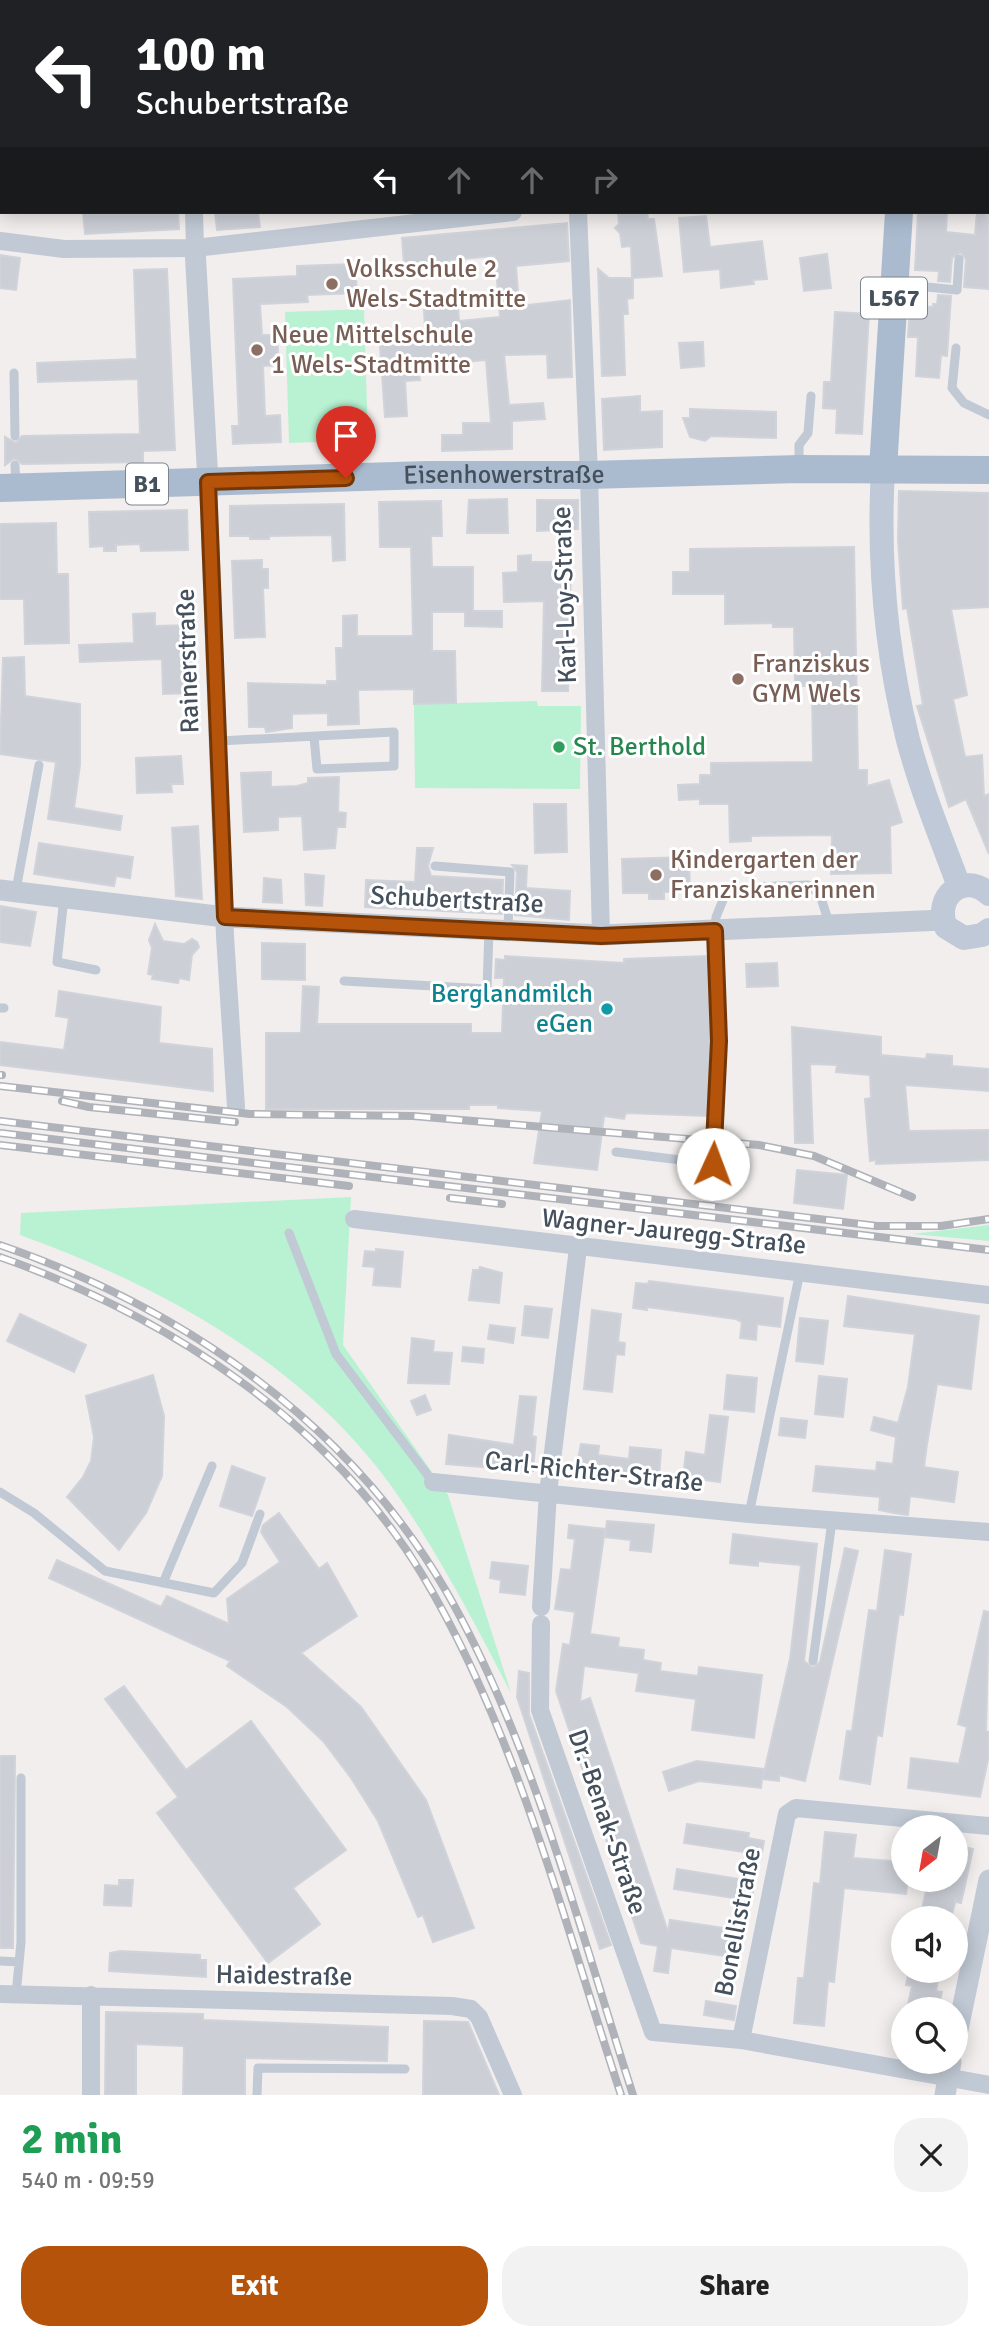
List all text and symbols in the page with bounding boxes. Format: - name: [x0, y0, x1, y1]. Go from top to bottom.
- text: 100 m: [136, 24, 266, 84]
- icon: left: [21, 28, 112, 119]
- text: Schubertstraße: [136, 84, 349, 123]
- icon: left: [367, 161, 405, 199]
- icon: ahead: [440, 161, 478, 199]
- icon: ahead: [513, 161, 551, 199]
- icon: right: [586, 161, 624, 199]
- place label: Volksschule 2 Wels-Stadtmitte: [346, 253, 526, 315]
- marker: Volksschule 2 Wels-Stadtmitte: [324, 276, 340, 292]
- road number: L567: [861, 278, 927, 318]
- place label: Neue Mittelschule 1 Wels-Stadtmitte: [271, 319, 474, 381]
- marker: Neue Mittelschule 1 Wels-Stadtmitte: [249, 342, 265, 358]
- pin: [316, 406, 376, 478]
- icon: arrive: [327, 417, 365, 455]
- street label: Eisenhowerstraße: [403, 459, 605, 492]
- road number: B1: [126, 463, 168, 504]
- street label: Karl-Loy-Straße: [546, 506, 584, 684]
- street label: Rainerstraße: [169, 588, 207, 734]
- place label: Franziskus GYM Wels: [752, 648, 870, 710]
- marker: Franziskus GYM Wels: [730, 671, 746, 687]
- place label: St. Berthold: [573, 731, 706, 763]
- marker: St. Berthold: [551, 739, 567, 755]
- place label: Kindergarten der Franziskanerinnen: [670, 844, 876, 906]
- marker: Kindergarten der Franziskanerinnen: [648, 867, 664, 883]
- street label: Schubertstraße: [370, 879, 544, 921]
- place label: Berglandmilch eGen: [431, 978, 593, 1040]
- marker: Berglandmilch eGen: [599, 1001, 615, 1017]
- position arrow: [676, 1127, 750, 1201]
- street label: Wagner-Jauregg-Straße: [540, 1202, 808, 1262]
- street label: Carl-Richter-Straße: [483, 1445, 705, 1499]
- street label: Dr.-Benak-Straße: [560, 1725, 654, 1919]
- north arrow: [891, 1815, 968, 1892]
- map controls: [891, 1815, 968, 2074]
- street label: Bonellistraße: [708, 1845, 768, 1999]
- button: sound: [891, 1906, 968, 1983]
- street label: Haidestraße: [215, 1959, 353, 1993]
- button: search: [891, 1997, 968, 2074]
- text: 2 min: [21, 2114, 122, 2165]
- button: close: [894, 2118, 968, 2192]
- text: 540 m · 09:59: [21, 2166, 155, 2195]
- button: Exit: [21, 2246, 488, 2326]
- button: Share: [502, 2246, 968, 2326]

